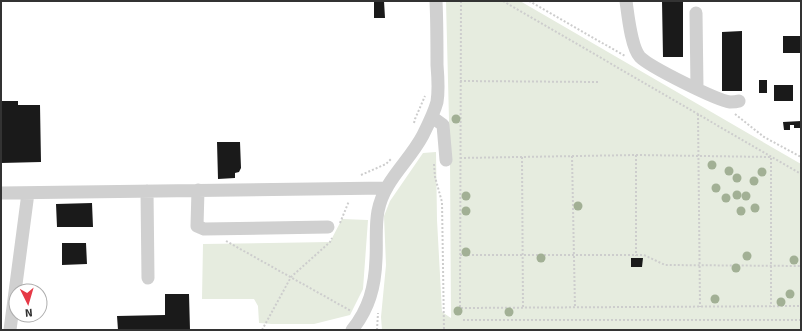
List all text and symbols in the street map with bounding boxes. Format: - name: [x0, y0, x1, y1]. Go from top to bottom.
- north arrow: [8, 283, 48, 323]
- text: N: [24, 306, 33, 319]

